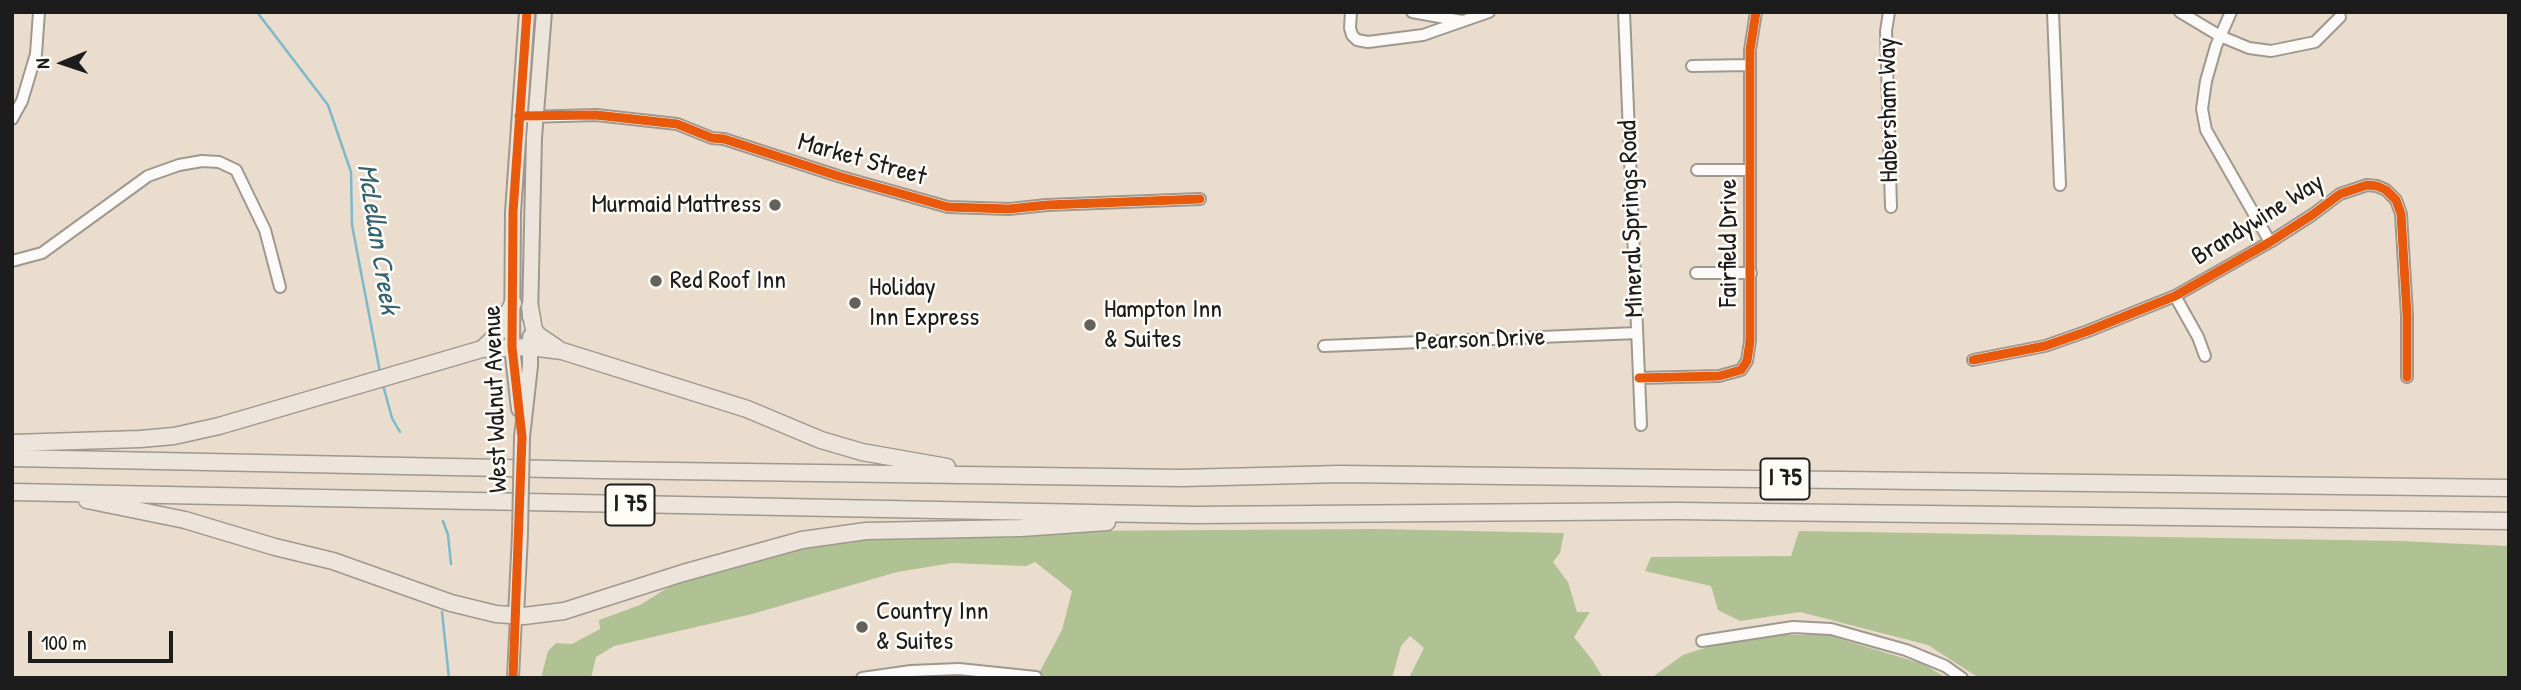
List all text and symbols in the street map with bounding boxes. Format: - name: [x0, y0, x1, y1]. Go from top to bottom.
- north arrow: [28, 28, 98, 98]
- street label: Habersham Way: [1872, 37, 1906, 183]
- text: N: [29, 58, 55, 69]
- street label: Mineral Springs Road: [1613, 120, 1651, 318]
- street label: Market Street: [794, 127, 930, 193]
- water label: McLellan Creek: [349, 162, 405, 316]
- street label: Brandywine Way: [2186, 167, 2330, 273]
- street label: Fairfield Drive: [1713, 179, 1745, 307]
- place label: Murmaid Mattress: [591, 189, 761, 221]
- marker: Murmaid Mattress: [767, 197, 783, 213]
- place label: Red Roof Inn: [670, 265, 786, 297]
- place label: Holiday Inn Express: [869, 272, 979, 334]
- marker: Red Roof Inn: [648, 273, 664, 289]
- place label: Hampton Inn & Suites: [1104, 294, 1222, 356]
- marker: Holiday Inn Express: [847, 295, 863, 311]
- street label: West Walnut Avenue: [477, 305, 515, 493]
- marker: Hampton Inn & Suites: [1082, 317, 1098, 333]
- street label: Pearson Drive: [1414, 322, 1546, 358]
- road number: I 75: [1760, 458, 1810, 500]
- road number: I 75: [606, 484, 654, 526]
- place label: Country Inn & Suites: [876, 596, 988, 658]
- scale bar: [32, 616, 177, 660]
- marker: Country Inn & Suites: [854, 619, 870, 635]
- text: 100 m: [41, 628, 87, 657]

